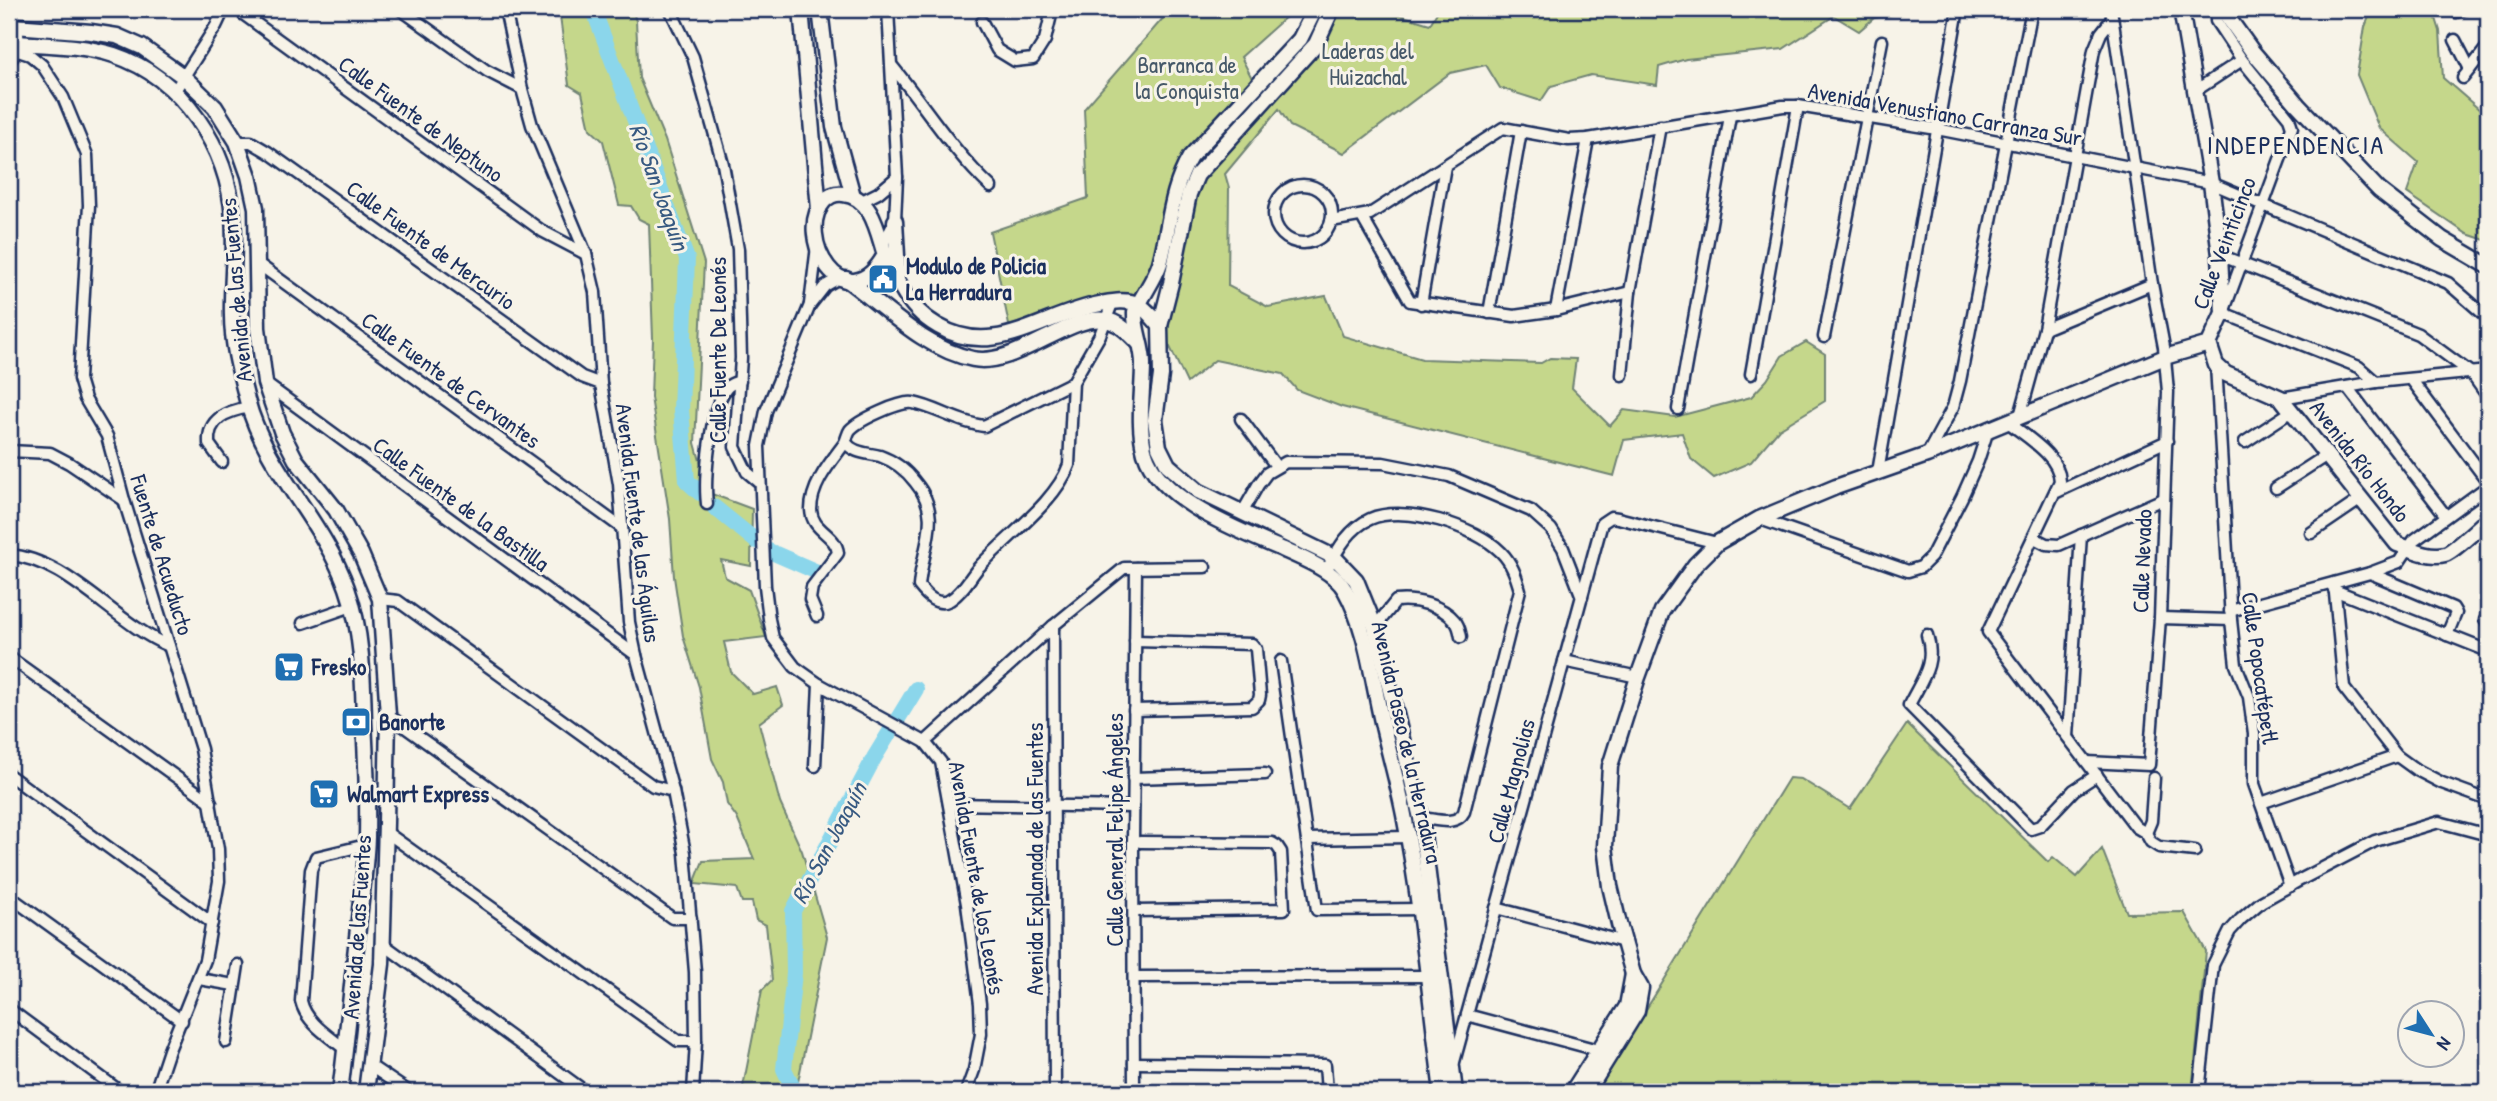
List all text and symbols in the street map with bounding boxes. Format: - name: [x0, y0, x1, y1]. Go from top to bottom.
- park label: Laderas del Huizachal: [1322, 35, 1415, 92]
- street label: Calle Fuente de Neptuno: [332, 48, 510, 189]
- park label: Barranca de la Conquista: [1135, 49, 1239, 106]
- street label: Avenida Venustiano Carranza Sur: [1806, 74, 2085, 153]
- water label: Río San Joaquín: [621, 119, 698, 257]
- district label: INDEPENDENCIA: [2207, 127, 2385, 162]
- street label: Calle Veinticinco: [2184, 172, 2263, 313]
- street label: Calle Fuente de Mercurio: [340, 173, 522, 317]
- street label: Avenida de las Fuentes: [212, 197, 259, 383]
- place label: Modulo de Policia La Herradura: [906, 250, 1046, 307]
- street label: Calle Fuente De Leonés: [702, 257, 733, 443]
- public building icon: Modulo de Policia La Herradura: [866, 262, 900, 296]
- street label: Calle Fuente de Cervantes: [356, 304, 547, 455]
- street label: Avenida Río Hondo: [2303, 393, 2418, 528]
- street label: Avenida Fuente de las Águilas: [608, 402, 669, 644]
- street label: Calle Fuente de la Bastilla: [367, 429, 556, 578]
- street label: Fuente de Acueducto: [123, 470, 202, 639]
- street label: Calle Nevado: [2124, 509, 2159, 613]
- street label: Calle Popocatépetl: [2234, 590, 2287, 747]
- street label: Avenida Paseo de la Herradura: [1365, 618, 1450, 866]
- supermarket icon: Fresko: [272, 650, 306, 684]
- place label: Fresko: [311, 651, 367, 682]
- bank icon: Banorte: [339, 705, 373, 739]
- place label: Banorte: [379, 706, 446, 737]
- street label: Calle General Felipe Ángeles: [1099, 713, 1130, 947]
- street label: Calle Magnolias: [1479, 715, 1542, 847]
- street label: Avenida Explanada de las Fuentes: [1019, 723, 1050, 995]
- street label: Avenida Fuente de los Leonés: [942, 759, 1013, 997]
- water label: Río San Joaquín: [783, 774, 875, 909]
- supermarket icon: Walmart Express: [307, 777, 341, 811]
- place label: Walmart Express: [347, 778, 489, 810]
- street label: Avenida de las Fuentes: [335, 834, 378, 1020]
- north arrow: [2396, 1000, 2466, 1070]
- text: N: [2431, 1032, 2458, 1056]

